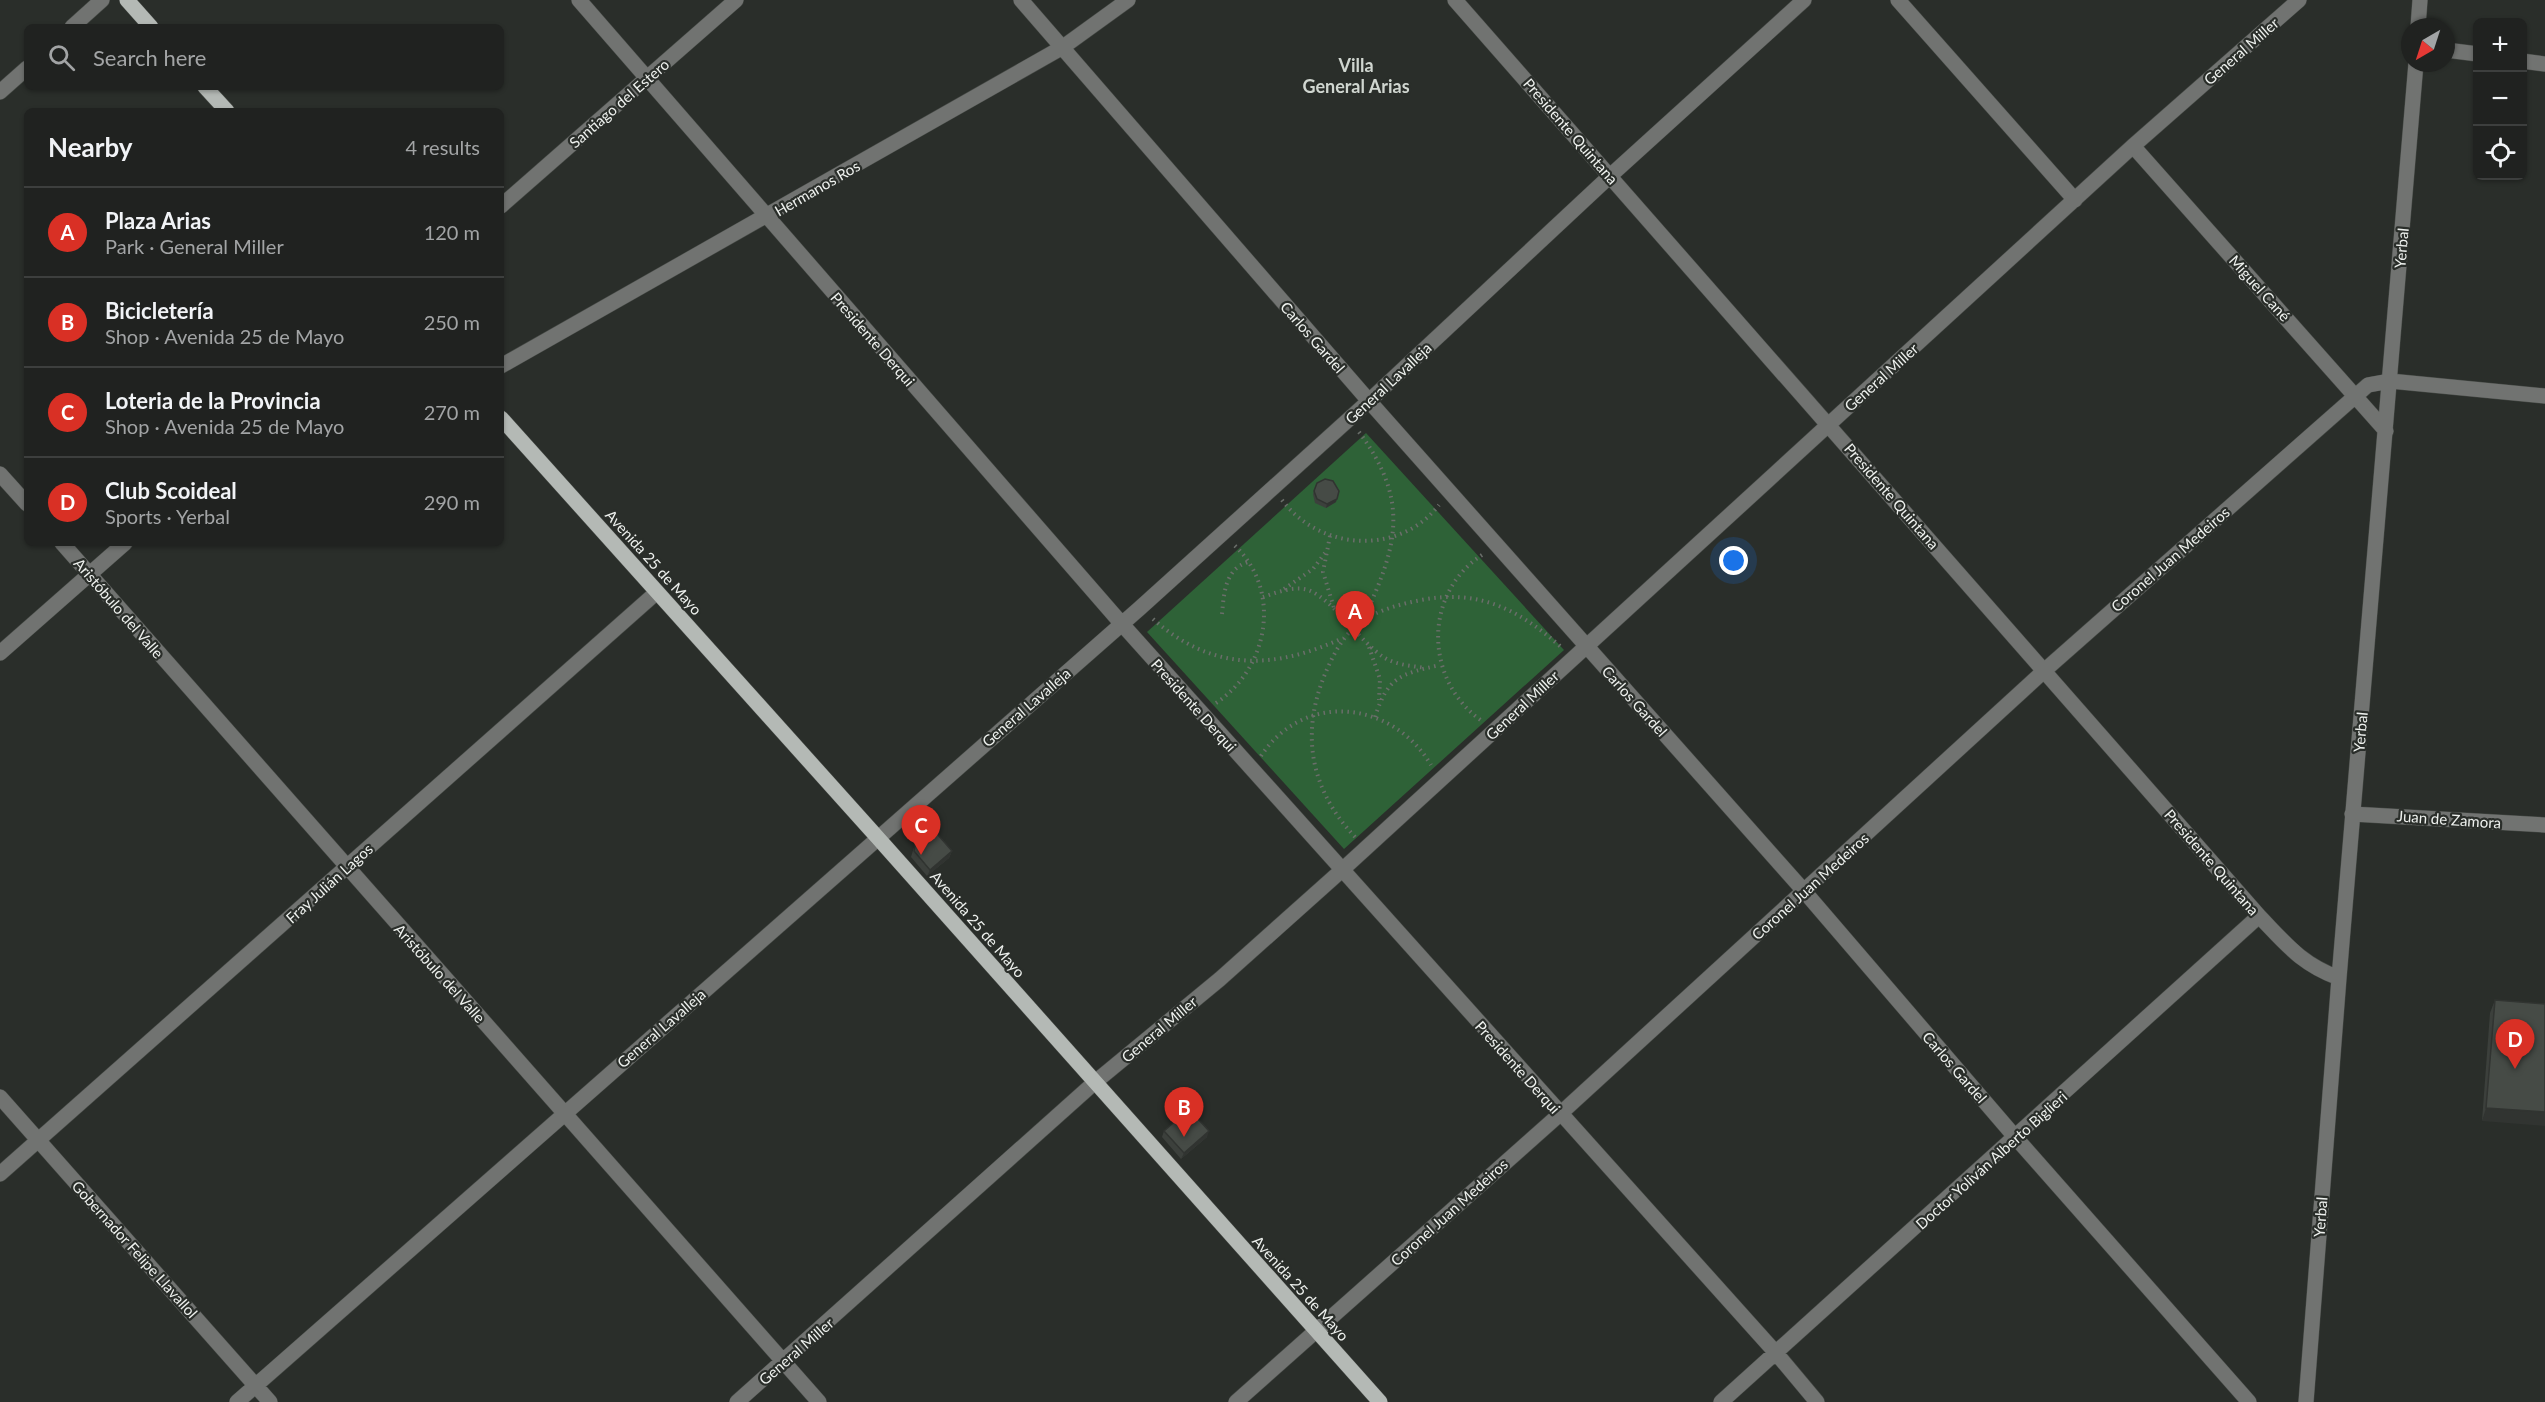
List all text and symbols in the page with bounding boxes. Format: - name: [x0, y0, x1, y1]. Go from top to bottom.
- street label: General Miller: [2200, 13, 2282, 88]
- north arrow: [2401, 18, 2455, 72]
- map controls: [2473, 18, 2527, 180]
- button: +: [2473, 18, 2527, 72]
- search box: [24, 24, 504, 90]
- icon: search: [45, 41, 78, 74]
- text: Search here: [93, 44, 206, 71]
- district label: Villa General Arias: [1302, 54, 1410, 97]
- street label: Santiago del Estero: [565, 55, 673, 151]
- button: −: [2473, 72, 2527, 126]
- street label: Presidente Quintana: [1520, 74, 1622, 188]
- button: locate: [2473, 126, 2527, 180]
- text: Nearby: [48, 131, 133, 163]
- text: 4 results: [405, 135, 480, 159]
- street label: Hermanos Ros: [771, 156, 863, 220]
- text: Plaza Arias: [105, 207, 211, 234]
- text: A: [61, 220, 74, 244]
- text: 120 m: [424, 220, 480, 244]
- street label: Yerbal: [2390, 227, 2412, 269]
- text: Park · General Miller: [105, 234, 284, 258]
- street label: Miguel Cané: [2226, 251, 2294, 325]
- street label: Presidente Derqui: [827, 288, 919, 390]
- text: Bicicletería: [105, 297, 214, 324]
- street label: Carlos Gardel: [1277, 298, 1349, 376]
- text: B: [61, 310, 74, 334]
- text: 250 m: [424, 310, 480, 334]
- text: Shop · Avenida 25 de Mayo: [105, 324, 344, 348]
- street label: General Lavalleja: [1341, 338, 1435, 428]
- street label: General Miller: [1840, 339, 1922, 415]
- text: Loteria de la Provincia: [105, 387, 321, 414]
- text: C: [61, 400, 74, 424]
- text: 270 m: [424, 400, 480, 424]
- text: Shop · Avenida 25 de Mayo: [105, 414, 344, 438]
- street label: Presidente Quintana: [1841, 439, 1943, 553]
- text: Club Scoideal: [105, 477, 237, 504]
- text: D: [60, 490, 75, 514]
- text: 290 m: [424, 490, 480, 514]
- street label: Coronel Juan Medeiros: [2107, 503, 2233, 615]
- text: Sports · Yerbal: [105, 504, 230, 528]
- street label: Avenida 25 de Mayo: [602, 506, 706, 618]
- your location: [1719, 546, 1748, 575]
- street label: Aristóbulo del Valle: [71, 554, 167, 662]
- pin: A: [1336, 592, 1374, 641]
- street label: Presidente Derqui: [1148, 655, 1240, 755]
- street label: Carlos Gardel: [1599, 662, 1671, 740]
- street label: General Lavalleja: [978, 664, 1074, 750]
- street label: General Miller: [1482, 666, 1563, 743]
- street label: Yerbal: [2349, 711, 2371, 753]
- street label: Presidente Quintana: [2161, 805, 2263, 919]
- pin: C: [902, 806, 940, 855]
- street label: Juan de Zamora: [2396, 806, 2502, 832]
- street label: Coronel Juan Medeiros: [1748, 829, 1872, 943]
- street label: Fray Julián Lagos: [282, 839, 376, 927]
- street label: Avenida 25 de Mayo: [927, 867, 1029, 981]
- street label: Aristóbulo del Valle: [391, 920, 489, 1026]
- street label: General Lavalleja: [613, 985, 709, 1071]
- street label: General Miller: [1118, 992, 1201, 1066]
- street label: Presidente Derqui: [1472, 1017, 1564, 1117]
- pin: D: [2496, 1020, 2534, 1069]
- street label: Carlos Gardel: [1919, 1028, 1991, 1106]
- street label: Doctor Yoliván Alberto Biglieri: [1912, 1087, 2070, 1233]
- pin: B: [1164, 1088, 1204, 1137]
- street label: Coronel Juan Medeiros: [1387, 1155, 1511, 1269]
- street label: Gobernador Felipe Llavallol: [69, 1177, 201, 1321]
- street label: Yerbal: [2310, 1196, 2330, 1238]
- street label: Avenida 25 de Mayo: [1249, 1232, 1353, 1344]
- street label: General Miller: [755, 1313, 837, 1388]

